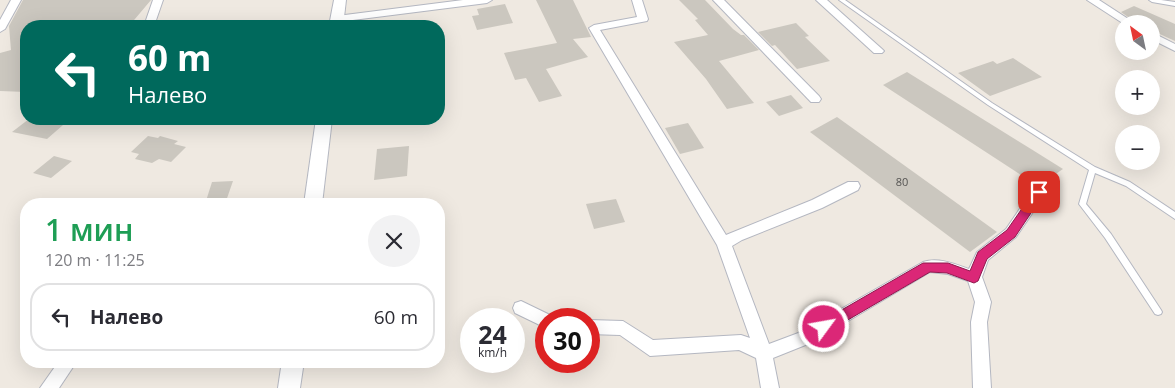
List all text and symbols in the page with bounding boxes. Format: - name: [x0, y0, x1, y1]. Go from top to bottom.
- north arrow: [1115, 15, 1160, 60]
- map controls: [1115, 15, 1160, 170]
- text: 60 m: [128, 34, 211, 81]
- icon: left: [45, 40, 110, 105]
- button: +: [1115, 70, 1160, 115]
- text: Налево: [128, 79, 207, 109]
- button: −: [1115, 125, 1160, 170]
- pin: [1018, 171, 1060, 213]
- house number: 80: [896, 174, 908, 189]
- icon: arrive: [1025, 178, 1053, 206]
- text: 1 мин: [45, 209, 133, 250]
- button: close: [368, 215, 420, 267]
- text: 120 m · 11:25: [45, 249, 145, 271]
- position arrow: [797, 300, 849, 352]
- icon: left: [47, 303, 75, 331]
- text: Налево: [90, 304, 163, 330]
- text: 60 m: [374, 304, 418, 330]
- speed limit sign: 30: [535, 308, 600, 373]
- text: 24: [478, 317, 507, 351]
- text: km/h: [478, 344, 507, 361]

